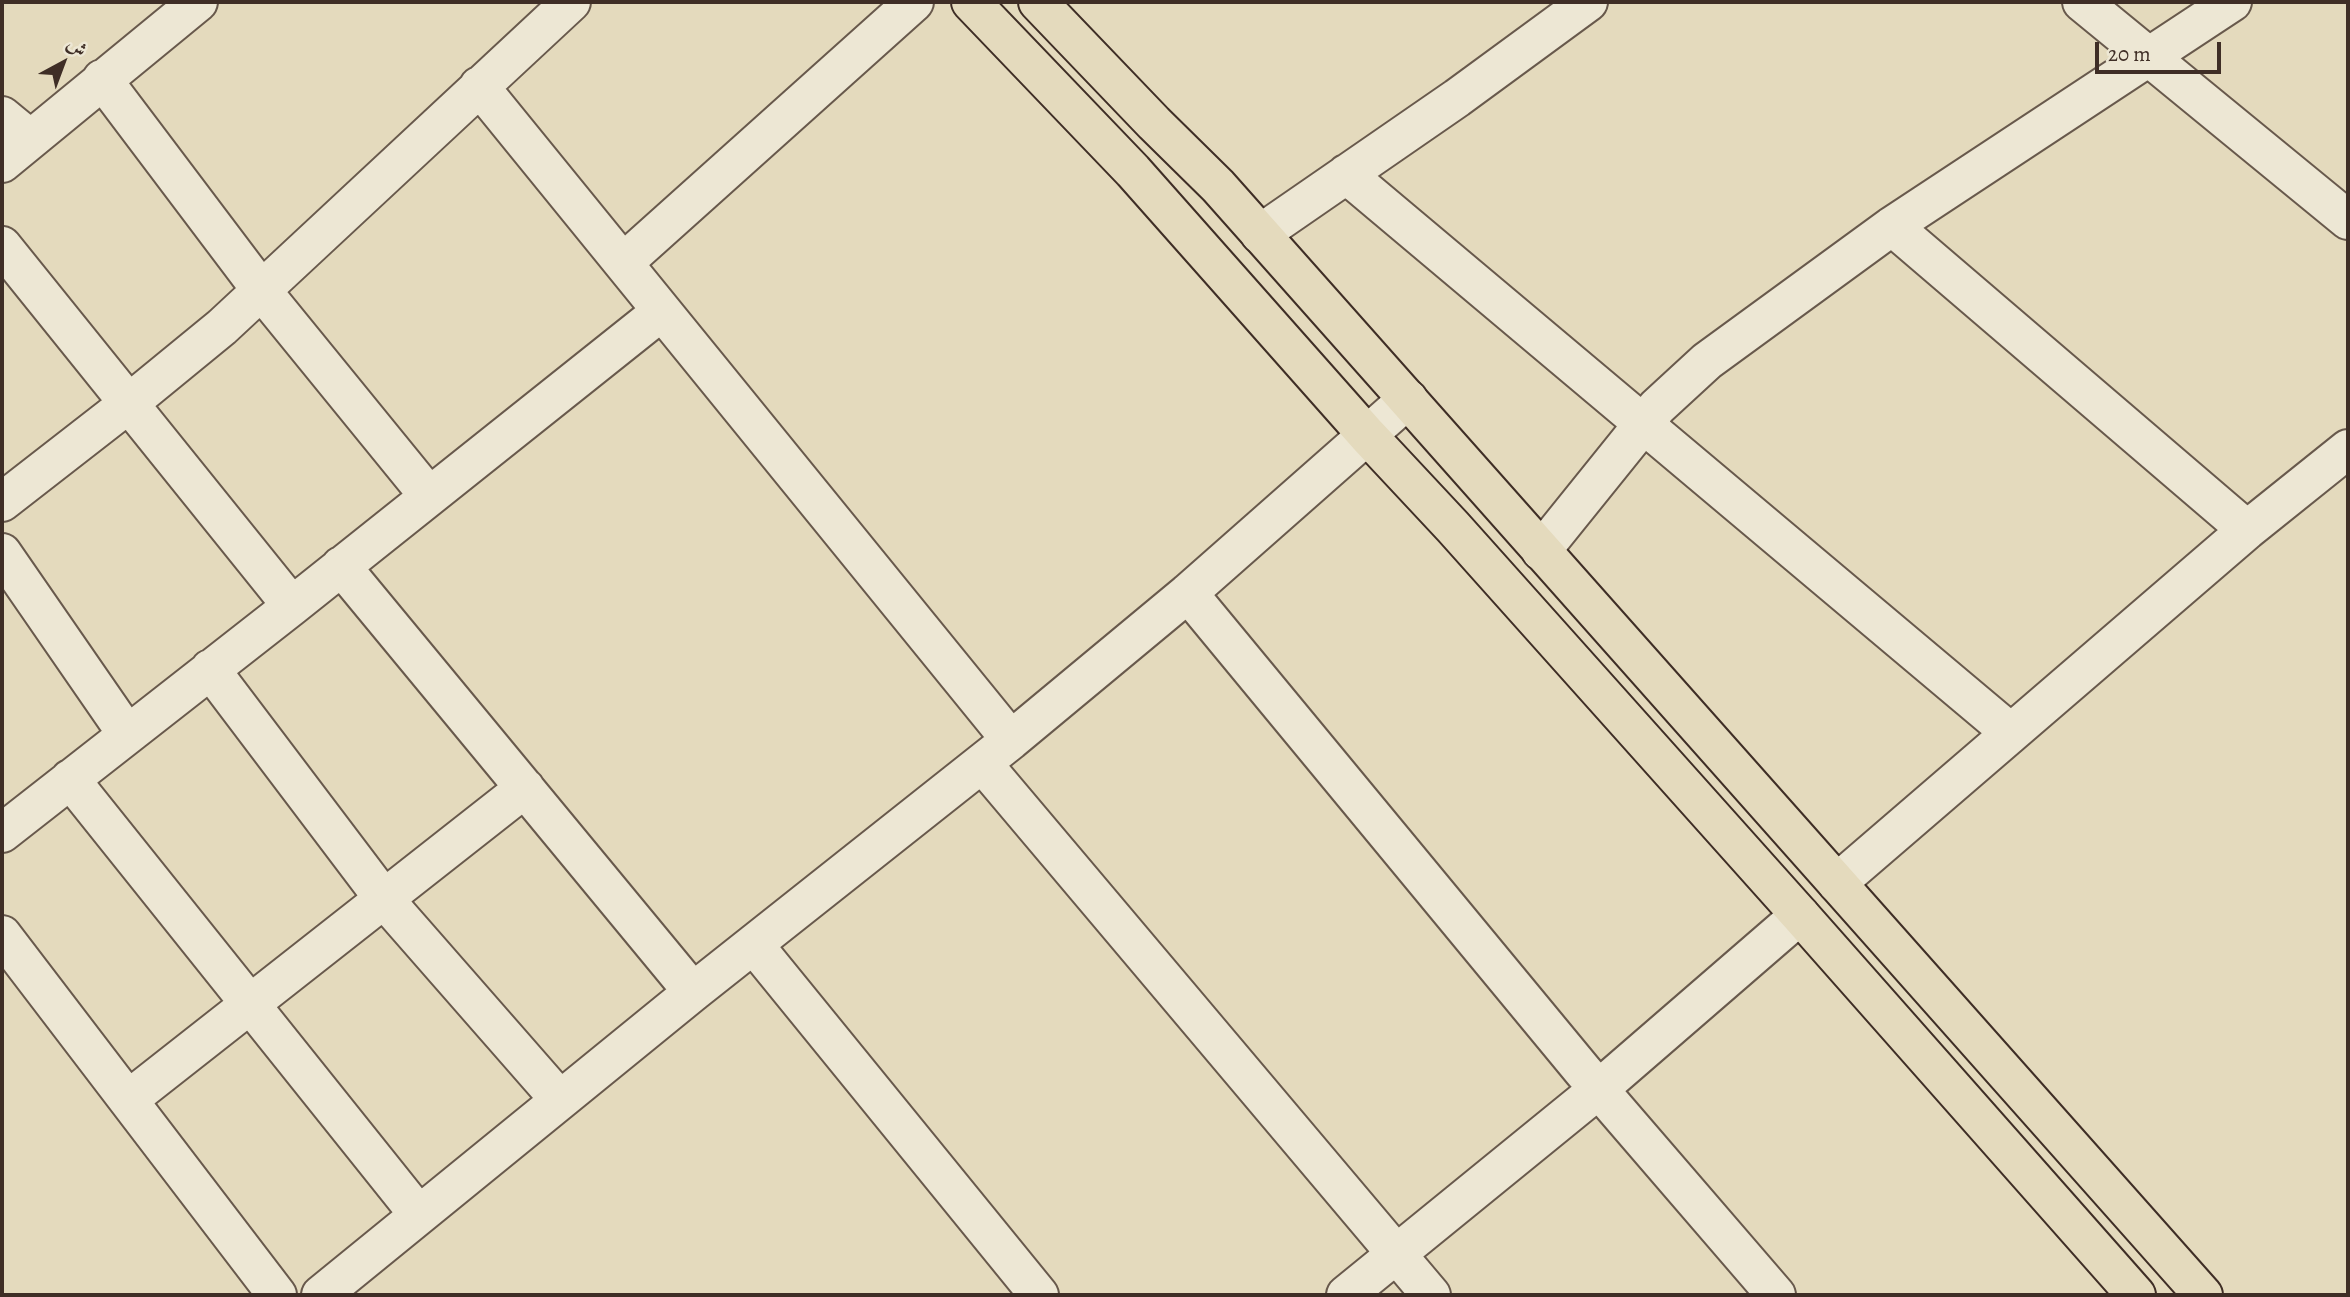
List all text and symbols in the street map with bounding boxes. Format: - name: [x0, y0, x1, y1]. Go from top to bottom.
- north arrow: [28, 28, 98, 98]
- scale bar: [2098, 28, 2224, 72]
- text: ش: [61, 31, 92, 63]
- text: 20 m: [2108, 40, 2151, 68]

